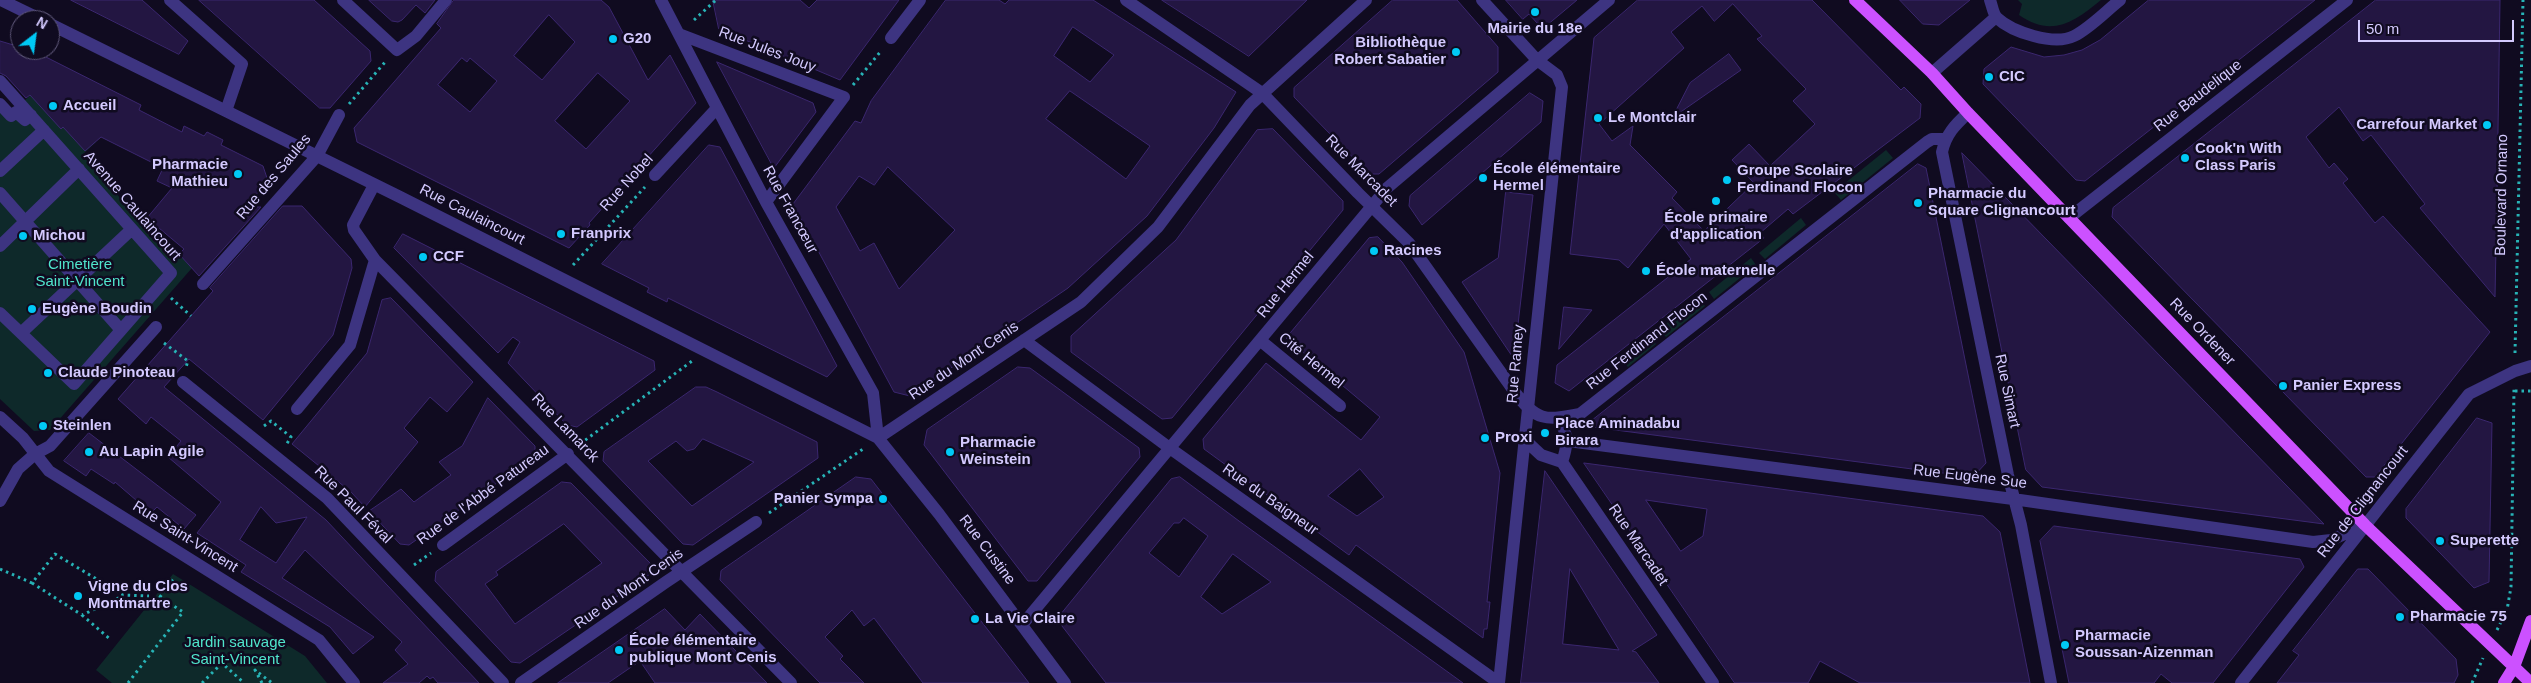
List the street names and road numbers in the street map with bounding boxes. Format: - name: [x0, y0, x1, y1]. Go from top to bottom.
- street label: Rue Jules Jouy: [716, 23, 818, 77]
- street label: Rue Baudelique: [2150, 56, 2246, 136]
- street label: Rue des Saules: [233, 131, 315, 223]
- street label: Rue Marcadet: [1321, 131, 1401, 211]
- street label: Boulevard Ornano: [2492, 134, 2512, 256]
- street label: Avenue Caulaincourt: [80, 148, 184, 264]
- street label: Rue Nobel: [597, 151, 657, 215]
- street label: Rue Francœur: [758, 163, 822, 257]
- street label: Rue Caulaincourt: [416, 181, 528, 249]
- street label: Rue Hermel: [1254, 248, 1318, 322]
- street label: Rue Ferdinand Flocon: [1583, 288, 1711, 394]
- street label: Rue Ordener: [2165, 295, 2239, 369]
- street label: Rue du Mont Cenis: [906, 318, 1022, 404]
- street label: Rue Ramey: [1504, 324, 1528, 404]
- street label: Cité Hermel: [1275, 329, 1347, 393]
- street label: Rue Simart: [1990, 352, 2024, 430]
- street label: Rue Lamarck: [528, 390, 602, 466]
- street label: Rue de l'Abbé Patureau: [413, 441, 553, 549]
- street label: Rue de Clignancourt: [2314, 443, 2412, 561]
- street label: Rue du Baigneur: [1219, 460, 1321, 540]
- street label: Rue Eugène Sue: [1912, 461, 2028, 493]
- street label: Rue Paul Féval: [310, 462, 396, 548]
- street label: Rue Saint-Vincent: [129, 497, 241, 577]
- street label: Rue Marcadet: [1604, 501, 1672, 589]
- street label: Rue Custine: [955, 512, 1019, 588]
- street label: Rue du Mont Cenis: [571, 545, 687, 633]

